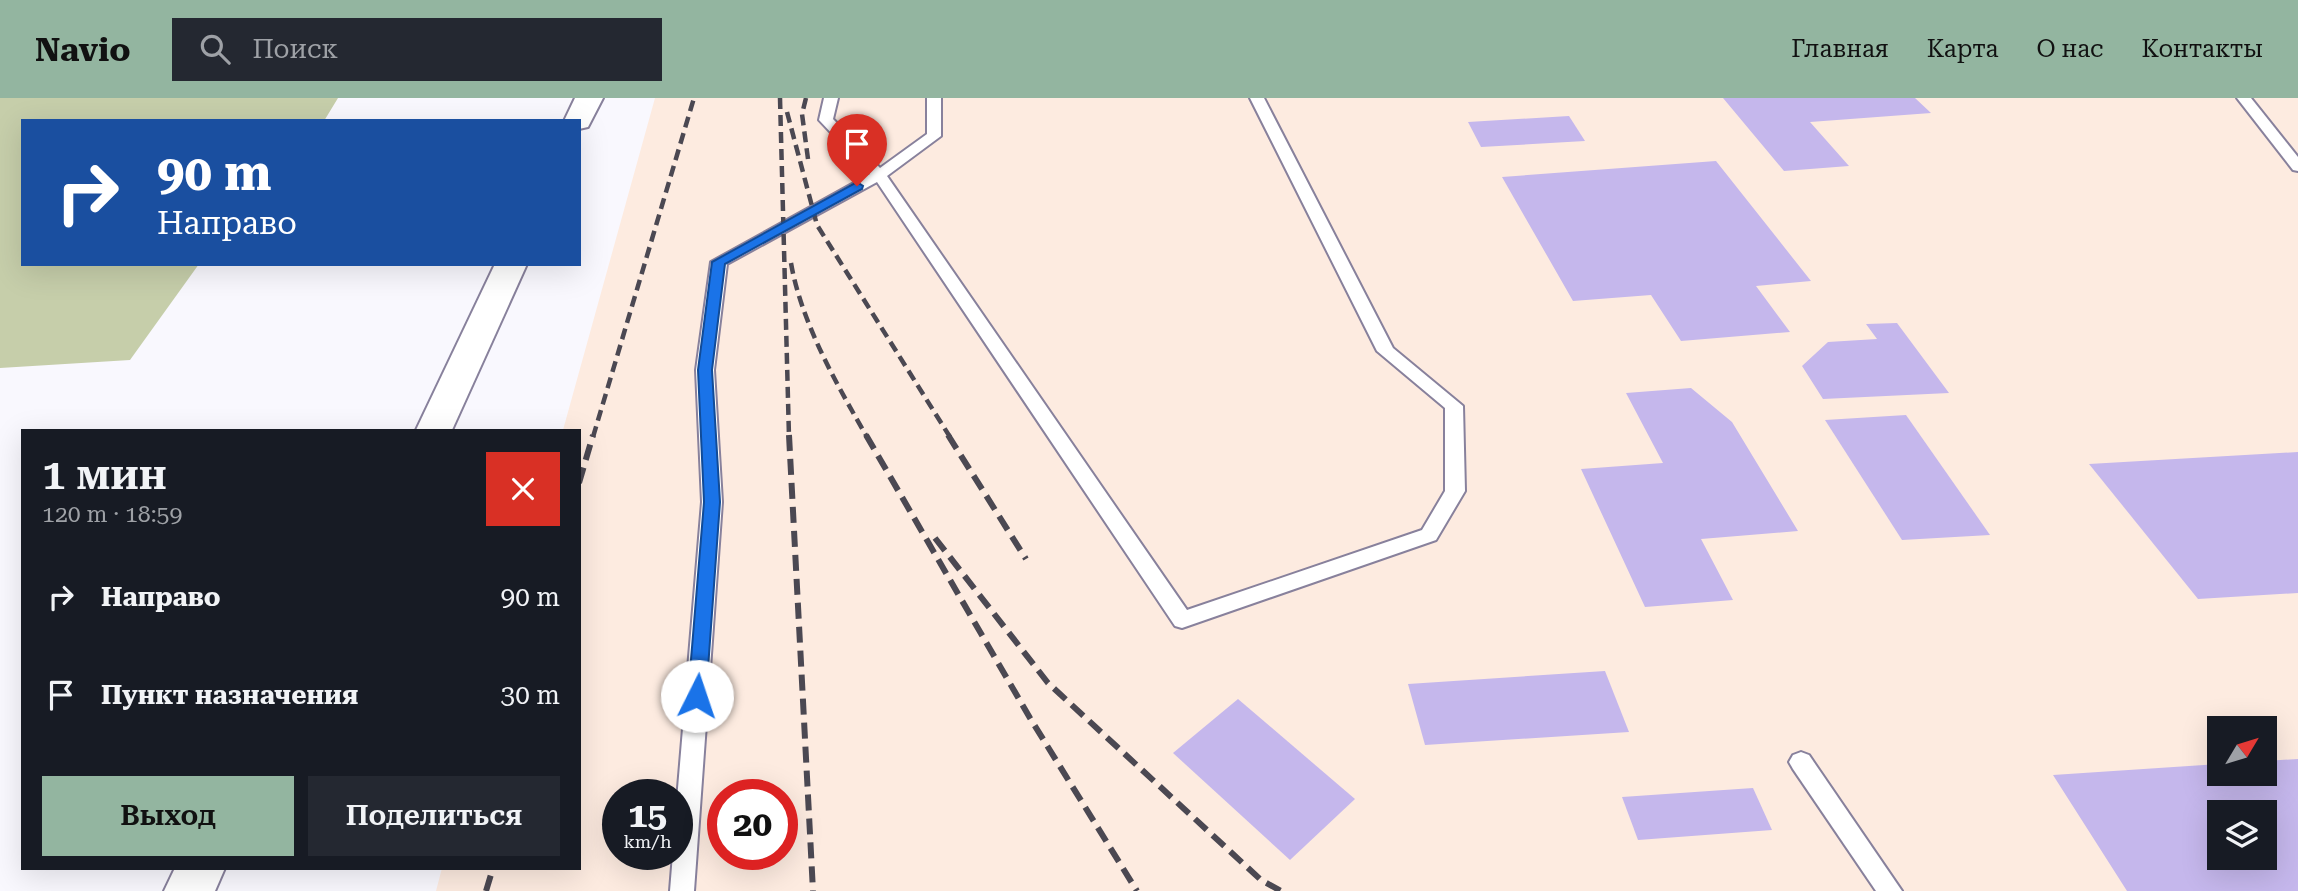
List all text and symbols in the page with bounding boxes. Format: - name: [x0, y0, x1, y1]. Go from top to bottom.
- search box: [172, 18, 662, 81]
- text: Navio: [35, 30, 130, 69]
- icon: search: [196, 30, 234, 68]
- text: Поиск: [252, 34, 338, 64]
- text: Главная: [1791, 35, 1889, 63]
- text: Карта: [1927, 35, 1998, 63]
- text: О нас: [2036, 35, 2103, 63]
- text: Контакты: [2141, 35, 2263, 63]
- pin: [827, 114, 887, 186]
- icon: arrive: [838, 125, 876, 163]
- text: 90 m: [157, 145, 272, 202]
- icon: right: [42, 147, 133, 238]
- text: Направо: [157, 204, 297, 242]
- text: 1 мин: [42, 450, 167, 499]
- button: close: [486, 452, 560, 526]
- text: 120 m · 18:59: [42, 501, 182, 528]
- icon: right: [42, 578, 80, 616]
- text: Направо: [101, 582, 221, 612]
- text: 90 m: [501, 582, 560, 612]
- position arrow: [660, 659, 734, 733]
- icon: arrive: [42, 676, 80, 714]
- text: Пункт назначения: [101, 680, 358, 710]
- text: 30 m: [501, 680, 560, 710]
- north arrow: [2207, 716, 2277, 786]
- map controls: [2207, 716, 2277, 870]
- button: Выход: [42, 776, 294, 856]
- button: Поделиться: [308, 776, 560, 856]
- speed limit sign: 20: [707, 779, 798, 870]
- text: 15: [628, 795, 667, 836]
- button: layers: [2207, 800, 2277, 870]
- text: km/h: [623, 831, 672, 852]

